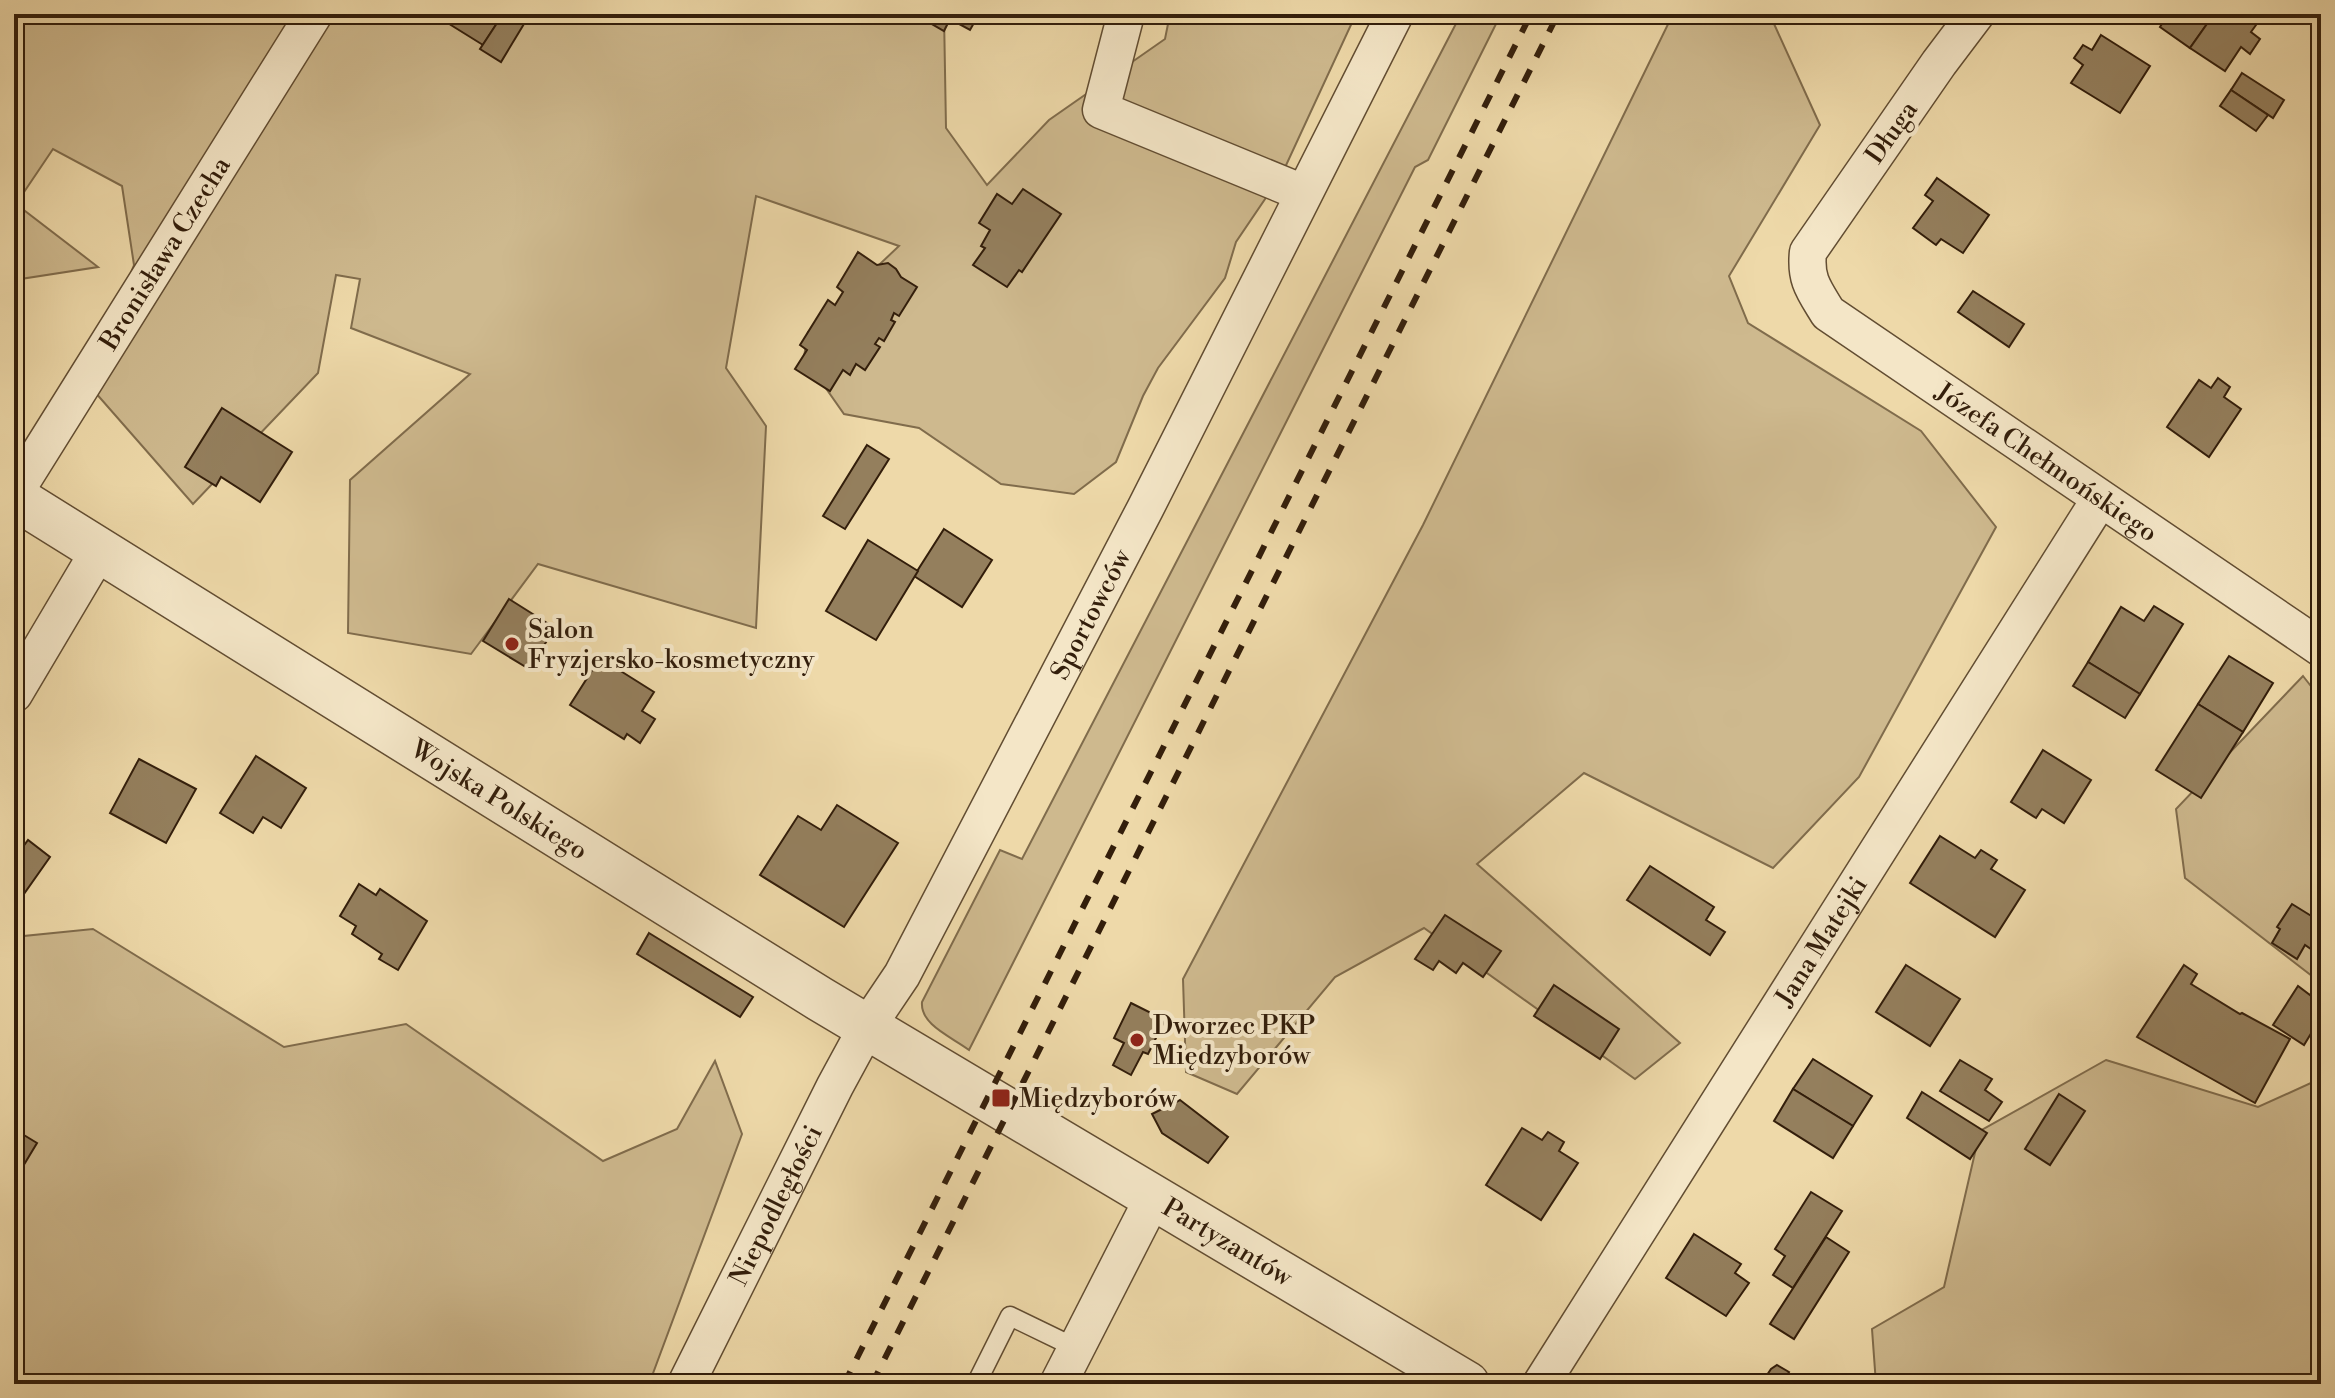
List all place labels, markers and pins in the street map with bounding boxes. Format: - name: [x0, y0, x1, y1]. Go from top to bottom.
- place label: Salon Fryzjersko-kosmetyczny: [528, 614, 815, 676]
- marker: Salon Fryzjersko-kosmetyczny: [503, 635, 521, 653]
- place label: Dworzec PKP Międzyborów: [1153, 1010, 1315, 1072]
- marker: Dworzec PKP Międzyborów: [1128, 1031, 1146, 1049]
- place label: Międzyborów: [1019, 1083, 1177, 1115]
- marker: Międzyborów: [990, 1087, 1012, 1109]

